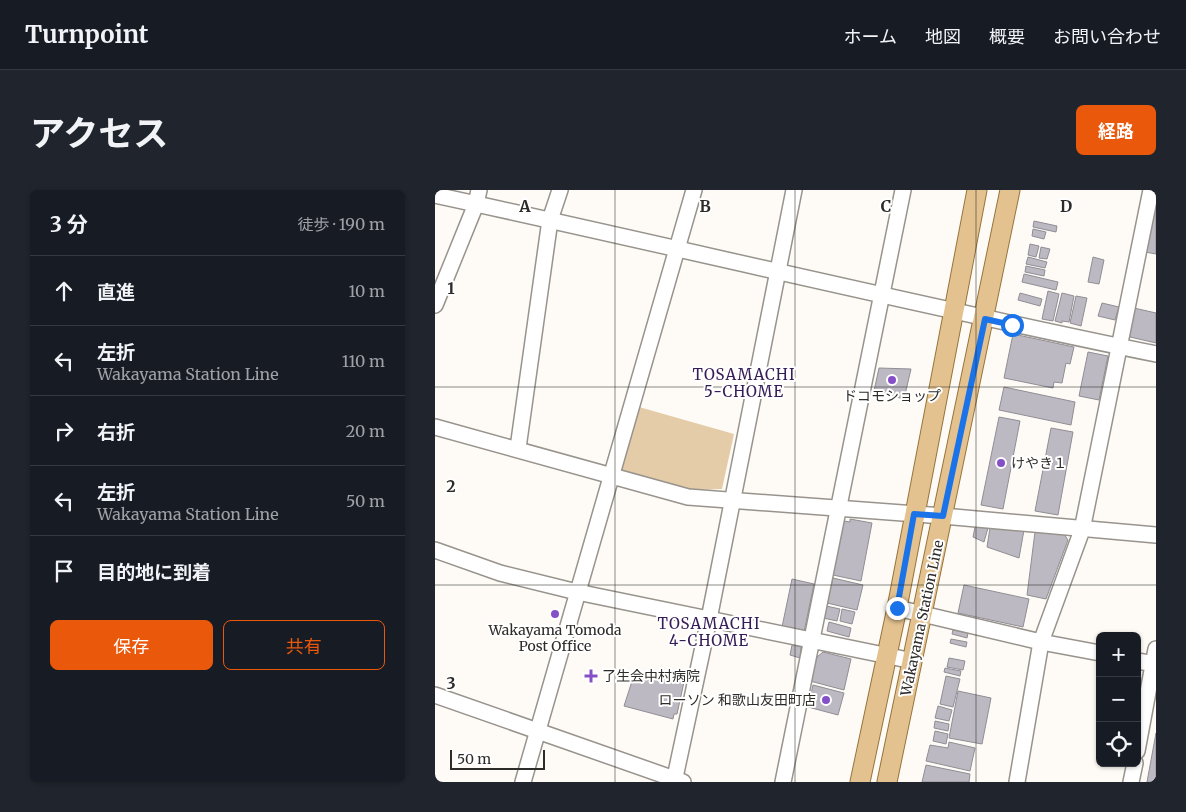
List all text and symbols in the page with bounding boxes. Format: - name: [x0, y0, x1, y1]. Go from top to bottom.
- text: Turnpoint: [25, 19, 148, 50]
- text: ホーム: [844, 25, 897, 48]
- text: 地図: [925, 25, 961, 48]
- text: 概要: [989, 25, 1025, 48]
- text: お問い合わせ: [1053, 25, 1161, 48]
- button: 経路: [1076, 105, 1156, 155]
- text: アクセス: [30, 112, 168, 156]
- text: A: [518, 196, 531, 216]
- text: B: [699, 196, 711, 216]
- text: C: [881, 196, 891, 216]
- text: D: [1060, 196, 1072, 216]
- text: 3 分: [50, 211, 88, 238]
- text: 徒歩 · 190 m: [297, 214, 385, 234]
- icon: ahead: [50, 277, 78, 305]
- text: 1: [447, 278, 455, 298]
- text: 直進: [97, 280, 135, 304]
- text: 10 m: [348, 281, 385, 301]
- route start: [1001, 314, 1024, 337]
- text: 左折: [97, 340, 135, 364]
- icon: left: [50, 347, 78, 375]
- text: 110 m: [342, 351, 385, 371]
- text: Wakayama Station Line: [97, 364, 279, 384]
- district label: TOSAMACHI 5-CHOME: [692, 365, 796, 401]
- marker: ドコモショップ: [886, 374, 898, 386]
- place label: ドコモショップ: [843, 387, 941, 405]
- icon: right: [50, 417, 78, 445]
- text: 右折: [97, 420, 135, 444]
- text: 20 m: [346, 421, 385, 441]
- place label: けやき１: [1011, 454, 1067, 472]
- marker: けやき１: [995, 457, 1007, 469]
- text: 2: [446, 476, 456, 496]
- text: 左折: [97, 480, 135, 504]
- icon: left: [50, 487, 78, 515]
- text: 50 m: [346, 491, 385, 511]
- text: Wakayama Station Line: [97, 504, 279, 524]
- street label: Wakayama Station Line: [896, 538, 947, 699]
- icon: arrive: [50, 557, 78, 585]
- text: 目的地に到着: [97, 560, 211, 584]
- route end: [886, 597, 909, 620]
- marker: Wakayama Tomoda Post Office: [549, 608, 561, 620]
- district label: TOSAMACHI 4-CHOME: [657, 614, 761, 650]
- button: 保存: [50, 620, 213, 670]
- button: 共有: [223, 620, 385, 670]
- place label: Wakayama Tomoda Post Office: [487, 621, 622, 655]
- map controls: [1096, 632, 1141, 767]
- button: +: [1096, 632, 1141, 677]
- place label: 了生会中村病院: [602, 667, 700, 685]
- marker: 了生会中村病院: [584, 669, 598, 683]
- text: 3: [446, 673, 456, 693]
- button: −: [1096, 677, 1141, 722]
- place label: ローソン 和歌山友田町店: [659, 691, 816, 709]
- marker: ローソン 和歌山友田町店: [820, 694, 832, 706]
- button: locate: [1096, 722, 1141, 767]
- scale bar: [450, 747, 545, 770]
- text: 50 m: [457, 750, 491, 768]

